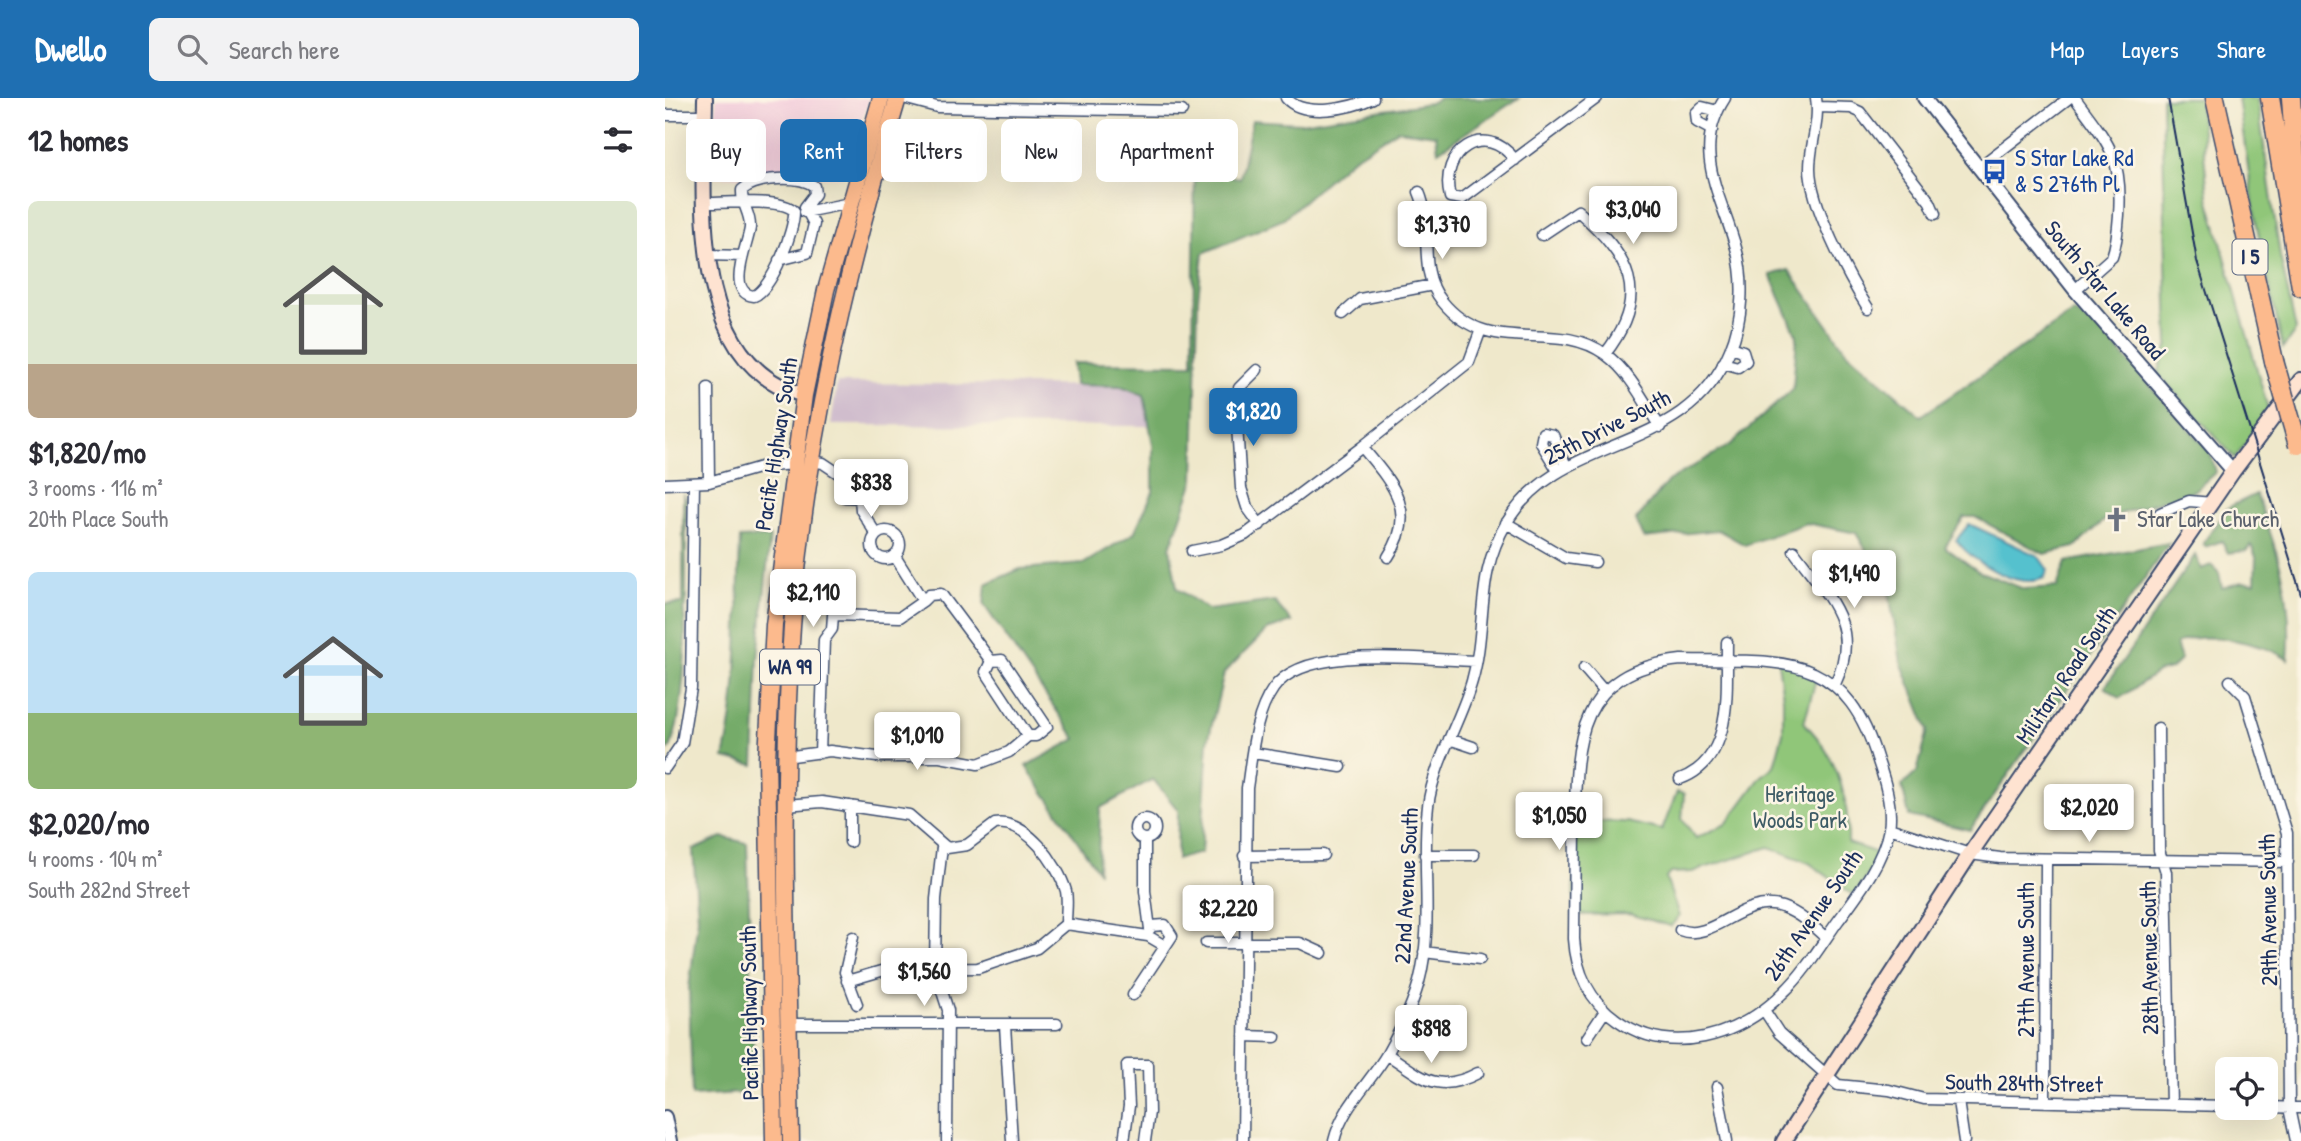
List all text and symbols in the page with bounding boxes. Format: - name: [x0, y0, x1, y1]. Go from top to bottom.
- search box: [149, 18, 639, 81]
- text: Dwello: [35, 27, 107, 71]
- icon: search: [173, 30, 211, 68]
- text: Search here: [229, 32, 340, 67]
- text: Map: [2050, 33, 2084, 65]
- text: Layers: [2122, 33, 2179, 65]
- text: Share: [2217, 33, 2266, 65]
- chip: Buy: [686, 119, 766, 182]
- chip: Rent: [780, 119, 867, 182]
- chip: Filters: [881, 119, 987, 182]
- chip: New: [1001, 119, 1082, 182]
- chip: Apartment: [1096, 119, 1238, 182]
- text: 12 homes: [28, 120, 128, 160]
- icon: filters: [599, 121, 637, 159]
- place label: S Star Lake Rd & S 276th Pl: [2015, 142, 2133, 199]
- bus stop icon: S Star Lake Rd & S 276th Pl: [1981, 157, 2009, 185]
- pin: $3,040: [1576, 186, 1690, 246]
- text: $3,040: [1605, 193, 1661, 224]
- pin: $1,370: [1385, 202, 1499, 261]
- text: $1,370: [1414, 208, 1470, 239]
- street label: South Star Lake Road: [2038, 214, 2173, 366]
- road number: I 5: [2233, 240, 2267, 274]
- icon: home: [270, 247, 396, 373]
- street label: Pacific Highway South: [747, 355, 805, 533]
- street label: 25th Drive South: [1538, 381, 1676, 472]
- pin: $1,820: [1196, 388, 1310, 448]
- text: $1,820: [1225, 395, 1281, 426]
- text: $1,820/mo: [28, 432, 146, 472]
- pin: $838: [830, 460, 912, 519]
- text: $838: [850, 466, 892, 497]
- text: 3 rooms · 116 m²: [28, 472, 163, 503]
- text: 20th Place South: [28, 503, 168, 534]
- place label: Star Lake Church: [2137, 503, 2279, 534]
- church icon: Star Lake Church: [2103, 505, 2131, 533]
- pin: $1,490: [1797, 550, 1911, 610]
- text: $1,490: [1828, 557, 1880, 588]
- pin: $2,110: [756, 570, 870, 629]
- text: $2,110: [786, 576, 840, 607]
- street label: Military Road South: [2008, 599, 2123, 750]
- icon: home: [270, 618, 396, 744]
- road number: WA 99: [760, 650, 820, 684]
- pin: $1,010: [860, 712, 974, 772]
- text: $1,010: [890, 719, 944, 750]
- park label: Heritage Woods Park: [1753, 778, 1848, 835]
- pin: $2,020: [2032, 784, 2146, 844]
- text: $2,020: [2060, 791, 2118, 822]
- pin: $1,050: [1502, 792, 1616, 852]
- text: $1,050: [1532, 799, 1587, 830]
- text: $2,020/mo: [28, 803, 149, 843]
- street label: 22nd Avenue South: [1386, 807, 1425, 965]
- street label: 29th Avenue South: [2251, 833, 2284, 986]
- text: 4 rooms · 104 m²: [28, 843, 162, 874]
- street label: 26th Avenue South: [1756, 843, 1869, 986]
- text: South 282nd Street: [28, 874, 190, 905]
- street label: 28th Avenue South: [2132, 881, 2165, 1035]
- street label: 27th Avenue South: [2010, 882, 2041, 1038]
- pin: $2,220: [1171, 886, 1285, 945]
- text: $2,220: [1199, 892, 1257, 923]
- street label: Pacific Highway South: [731, 925, 766, 1101]
- pin: $1,560: [867, 948, 981, 1008]
- text: $1,560: [897, 955, 951, 986]
- pin: $898: [1390, 1006, 1472, 1065]
- text: $898: [1411, 1012, 1451, 1043]
- map controls: [2215, 1057, 2278, 1120]
- button: locate: [2215, 1057, 2278, 1120]
- street label: South 284th Street: [1945, 1066, 2104, 1099]

